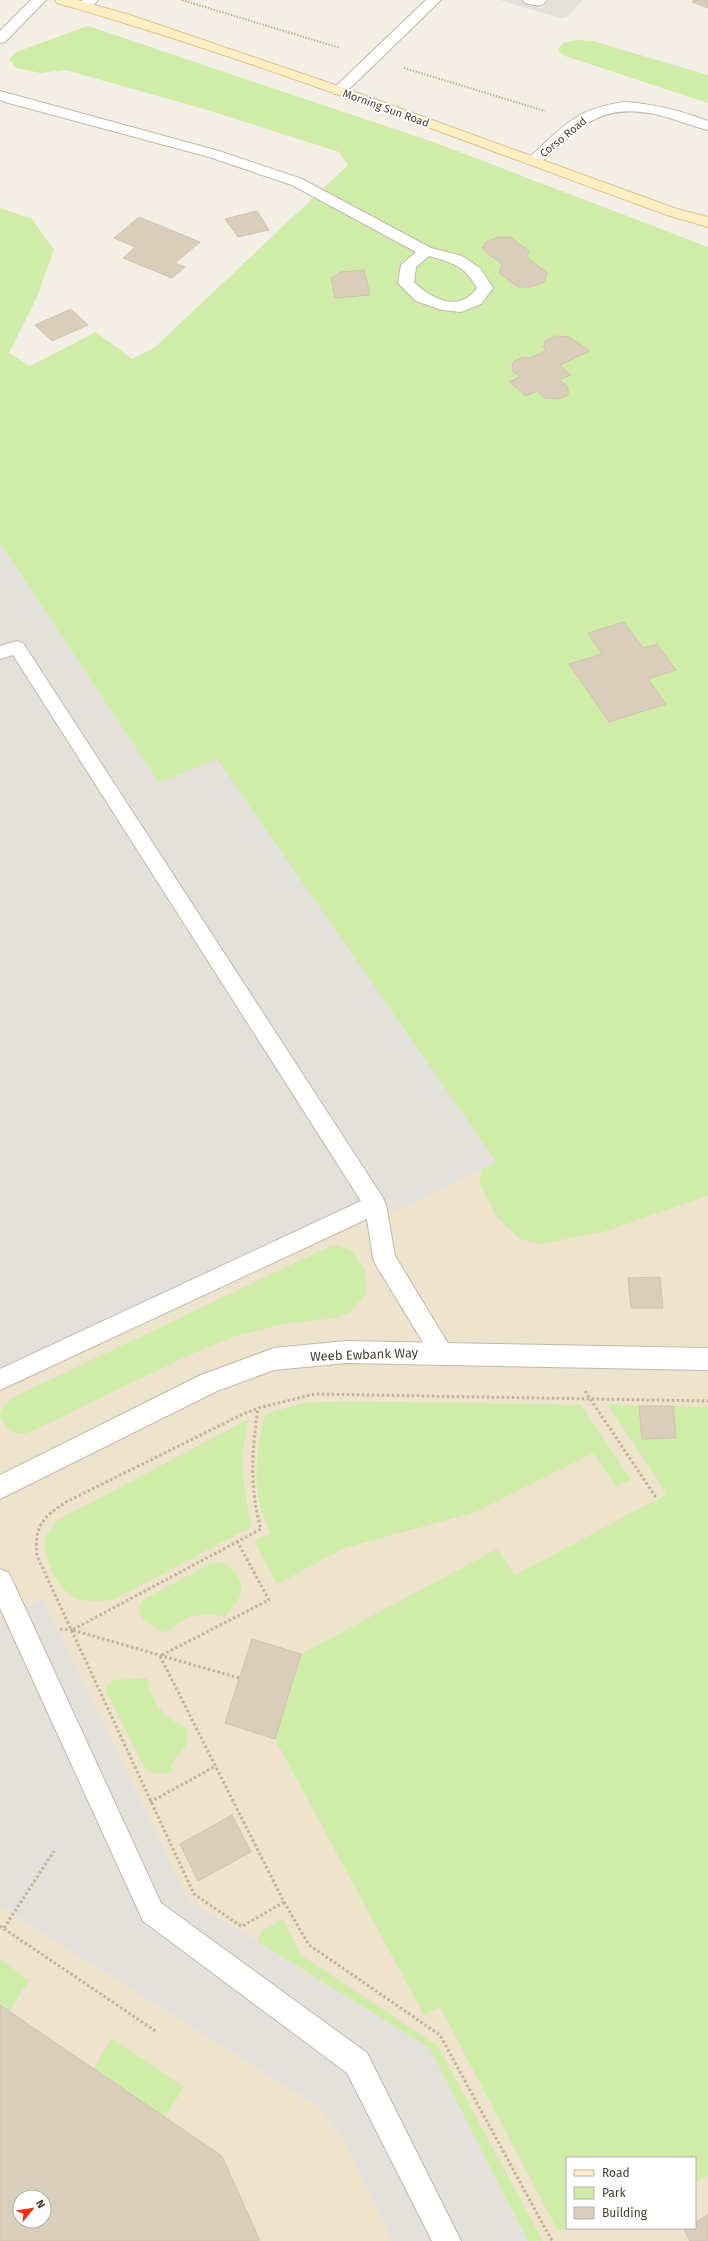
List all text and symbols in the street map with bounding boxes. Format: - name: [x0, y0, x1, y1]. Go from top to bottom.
- street label: Morning Sun Road: [341, 87, 431, 130]
- street label: Corso Road: [537, 115, 589, 160]
- street label: Weeb Ewbank Way: [310, 1345, 419, 1364]
- legend: [566, 2157, 696, 2229]
- text: Road: [602, 2166, 630, 2180]
- text: Park: [602, 2186, 626, 2200]
- north arrow: [12, 2189, 52, 2229]
- text: N: [33, 2198, 48, 2211]
- text: Building: [602, 2206, 648, 2220]

